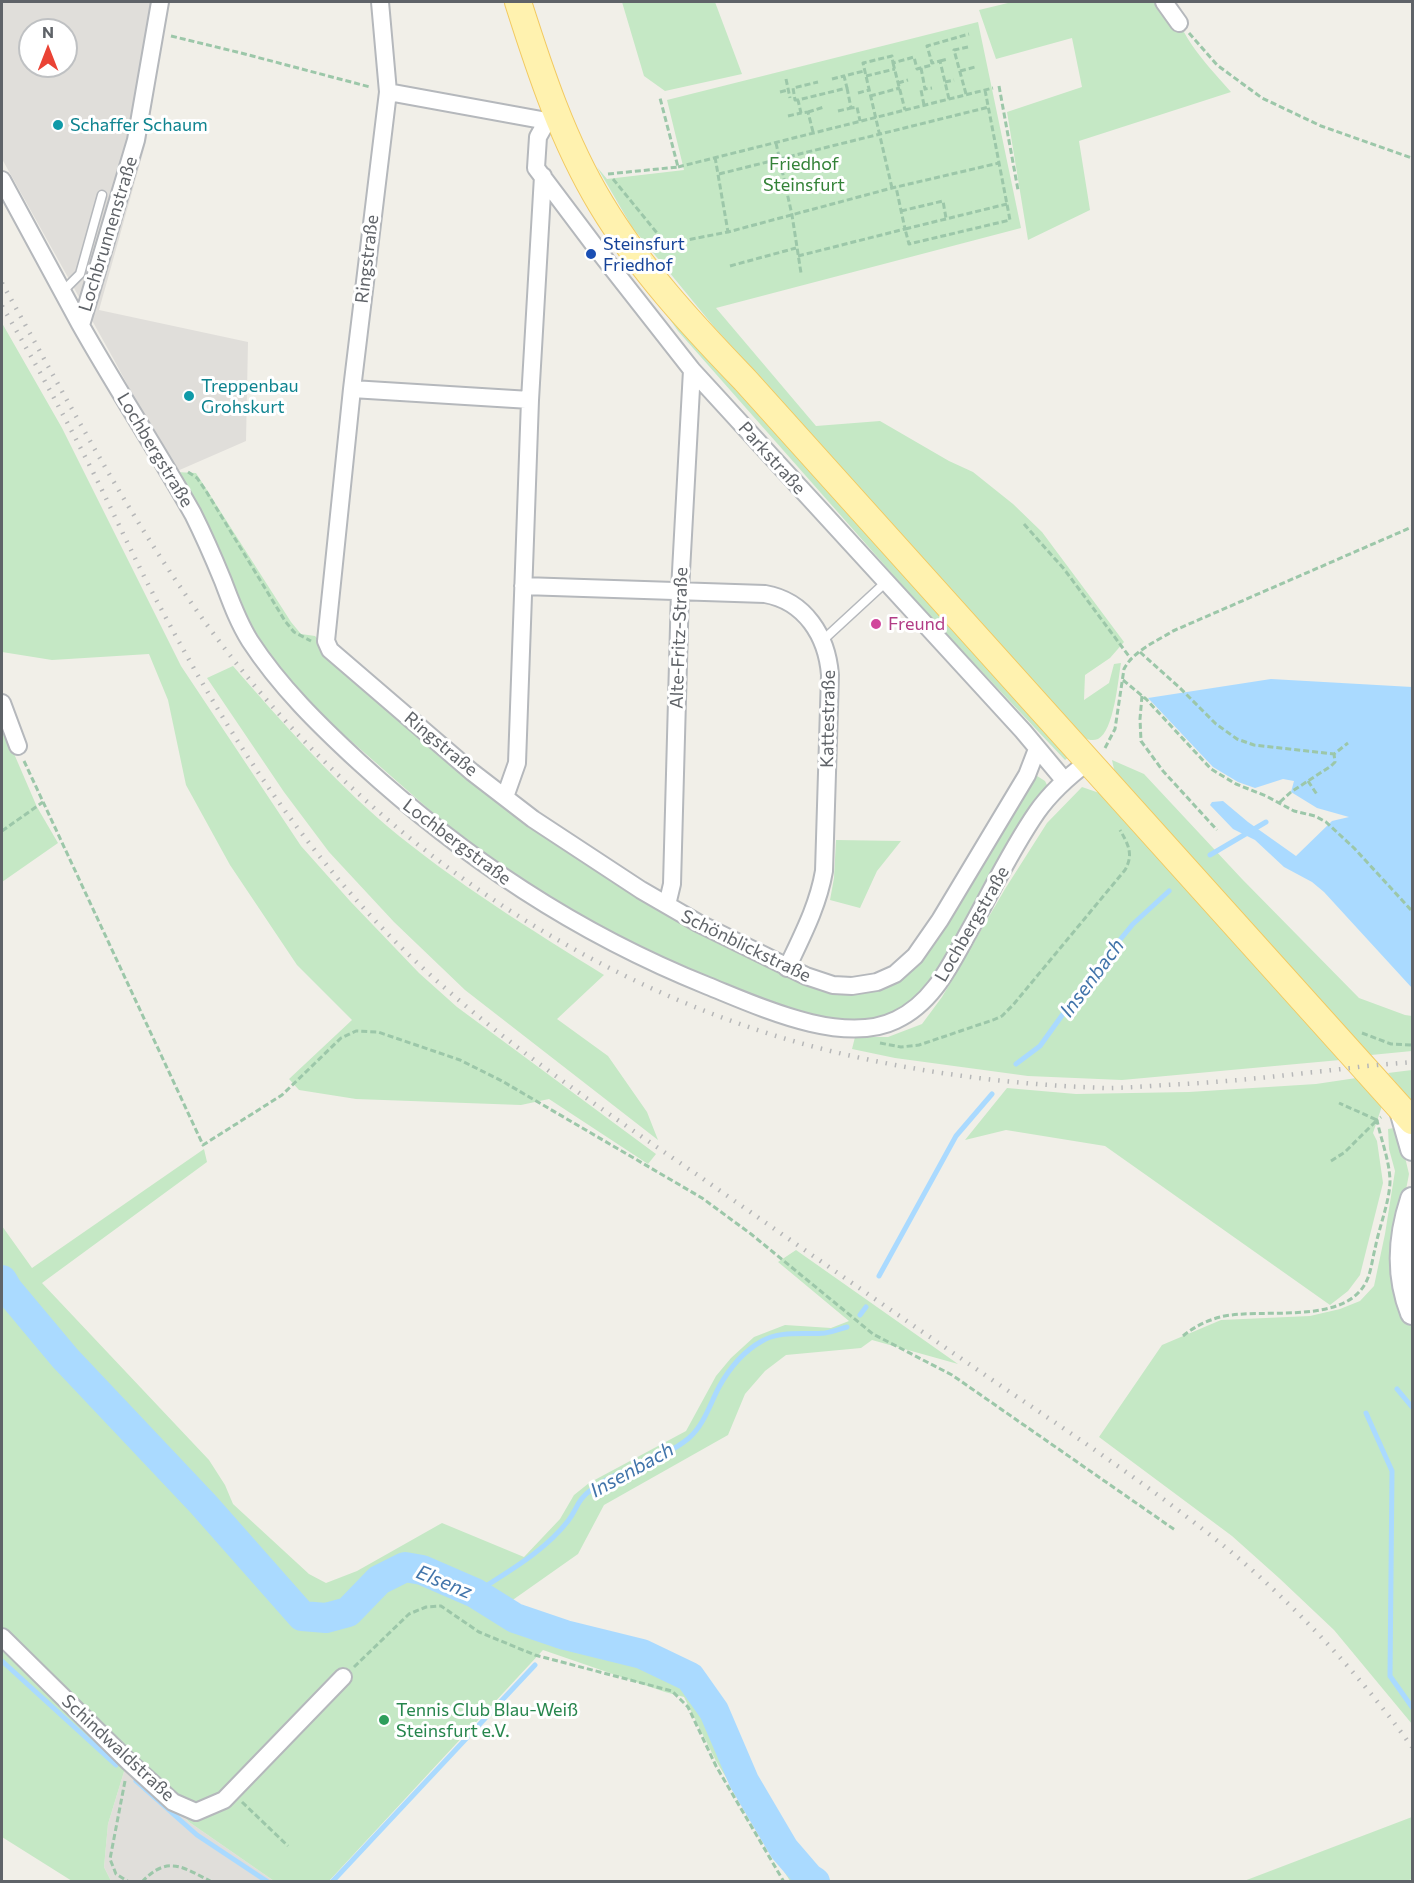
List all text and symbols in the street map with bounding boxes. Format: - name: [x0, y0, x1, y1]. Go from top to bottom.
- north arrow: [18, 18, 78, 78]
- text: N: [42, 22, 54, 41]
- place label: Schaffer Schaum: [70, 114, 208, 136]
- marker: Schaffer Schaum: [51, 118, 65, 132]
- park label: Friedhof Steinsfurt: [763, 153, 845, 195]
- street label: Lochbrunnenstraße: [74, 154, 142, 314]
- street label: Ringstraße: [351, 213, 383, 305]
- place label: Steinsfurt Friedhof: [603, 233, 685, 276]
- marker: Steinsfurt Friedhof: [584, 247, 598, 261]
- place label: Treppenbau Grohskurt: [201, 375, 299, 418]
- street label: Lochbergstraße: [112, 389, 198, 511]
- marker: Treppenbau Grohskurt: [182, 389, 196, 403]
- street label: Parkstraße: [734, 417, 810, 499]
- street label: Alte-Fritz-Straße: [666, 567, 692, 709]
- place label: Freund: [888, 613, 945, 635]
- marker: Freund: [869, 617, 883, 631]
- street label: Kattestraße: [816, 670, 840, 768]
- street label: Ringstraße: [400, 707, 482, 781]
- street label: Lochbergstraße: [399, 794, 515, 890]
- street label: Lochbergstraße: [930, 862, 1014, 986]
- street label: Schönblickstraße: [678, 905, 814, 987]
- water label: Insenbach: [1055, 934, 1129, 1022]
- water label: Insenbach: [586, 1437, 678, 1503]
- water label: Elsenz: [413, 1560, 475, 1604]
- street label: Schindwaldstraße: [57, 1690, 179, 1806]
- place label: Tennis Club Blau-Weiß Steinsfurt e.V.: [396, 1699, 578, 1742]
- marker: Tennis Club Blau-Weiß Steinsfurt e.V.: [377, 1713, 391, 1727]

